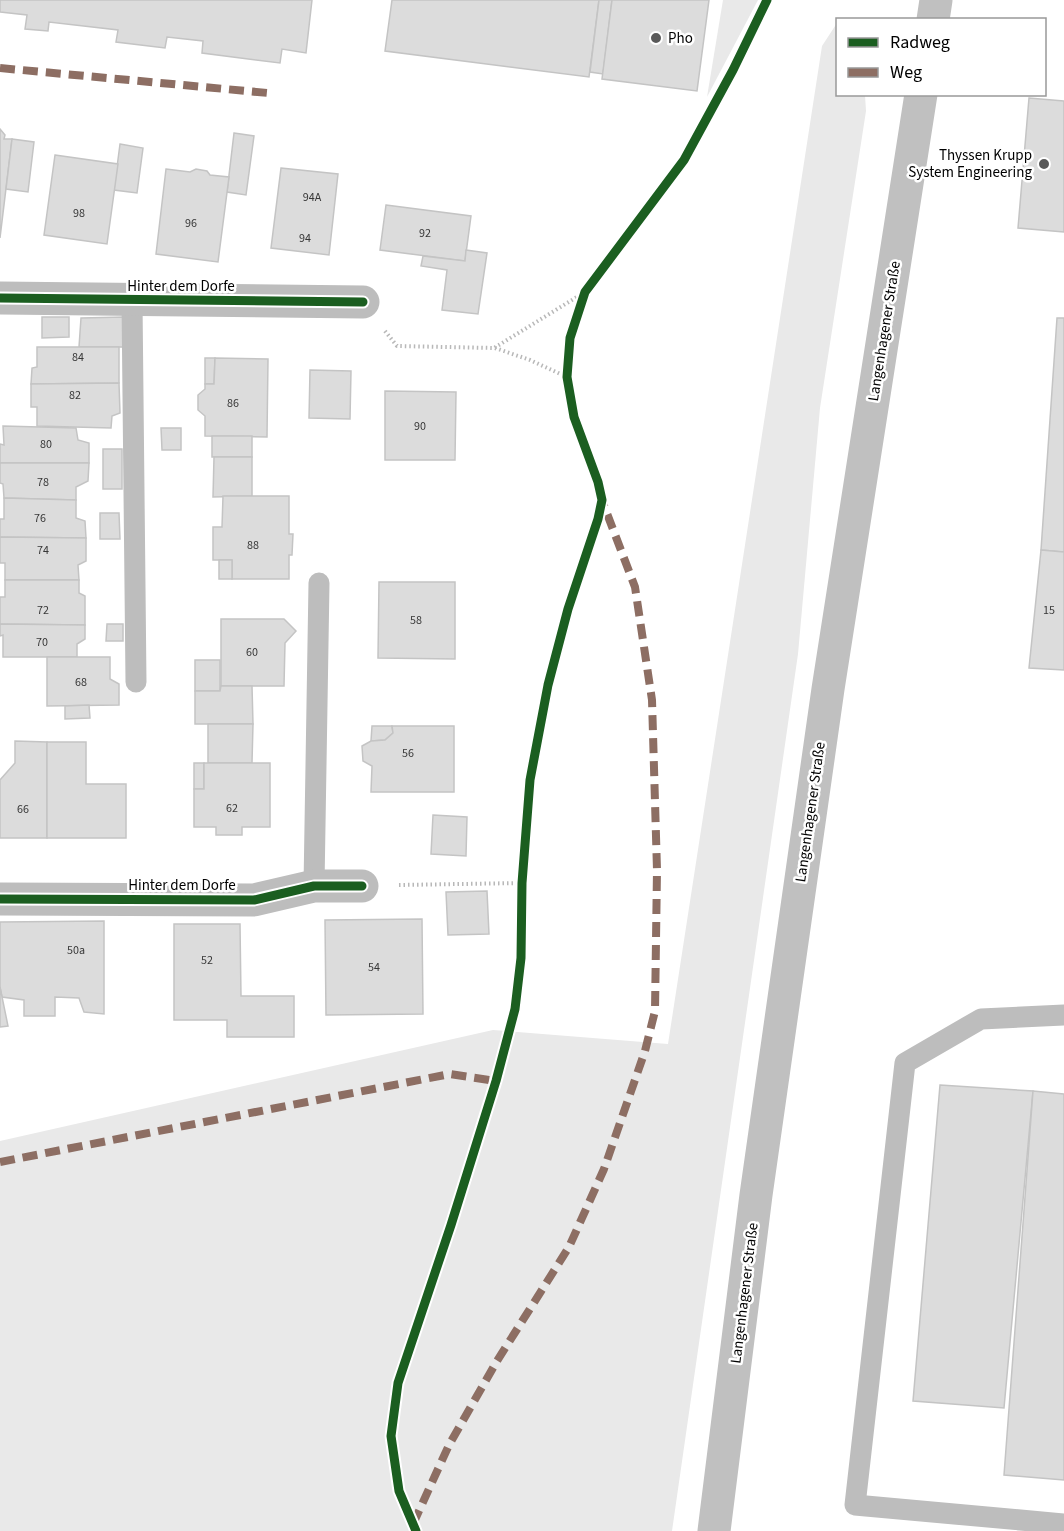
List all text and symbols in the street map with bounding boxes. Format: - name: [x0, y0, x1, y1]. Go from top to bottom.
- legend: [836, 18, 1046, 96]
- place label: Pho: [668, 28, 693, 49]
- text: Radweg: [890, 30, 950, 55]
- marker: Pho: [649, 31, 663, 45]
- text: Weg: [890, 60, 922, 85]
- place label: Thyssen Krupp System Engineering: [908, 145, 1032, 183]
- marker: Thyssen Krupp System Engineering: [1037, 157, 1051, 171]
- house number: 94A: [303, 189, 322, 206]
- house number: 98: [73, 205, 85, 222]
- house number: 96: [185, 215, 197, 232]
- house number: 92: [419, 225, 431, 242]
- house number: 94: [299, 230, 311, 247]
- street label: Langenhagener Straße: [863, 259, 906, 403]
- street label: Hinter dem Dorfe: [127, 276, 235, 297]
- house number: 84: [72, 349, 84, 366]
- house number: 82: [69, 387, 81, 404]
- house number: 86: [227, 395, 239, 412]
- house number: 90: [414, 418, 426, 435]
- house number: 80: [40, 436, 52, 453]
- house number: 78: [37, 474, 49, 491]
- house number: 76: [34, 510, 46, 527]
- house number: 88: [247, 537, 259, 554]
- house number: 74: [37, 542, 49, 559]
- house number: 72: [37, 602, 49, 619]
- house number: 15: [1043, 602, 1055, 619]
- house number: 58: [410, 612, 422, 629]
- house number: 70: [36, 634, 48, 651]
- house number: 60: [246, 644, 258, 661]
- house number: 68: [75, 674, 87, 691]
- street label: Langenhagener Straße: [790, 740, 831, 884]
- house number: 56: [402, 745, 414, 762]
- house number: 62: [226, 800, 238, 817]
- house number: 66: [17, 801, 29, 818]
- street label: Hinter dem Dorfe: [128, 875, 236, 896]
- house number: 50a: [67, 942, 85, 959]
- house number: 52: [201, 952, 213, 969]
- house number: 54: [368, 959, 380, 976]
- street label: Langenhagener Straße: [725, 1221, 764, 1365]

